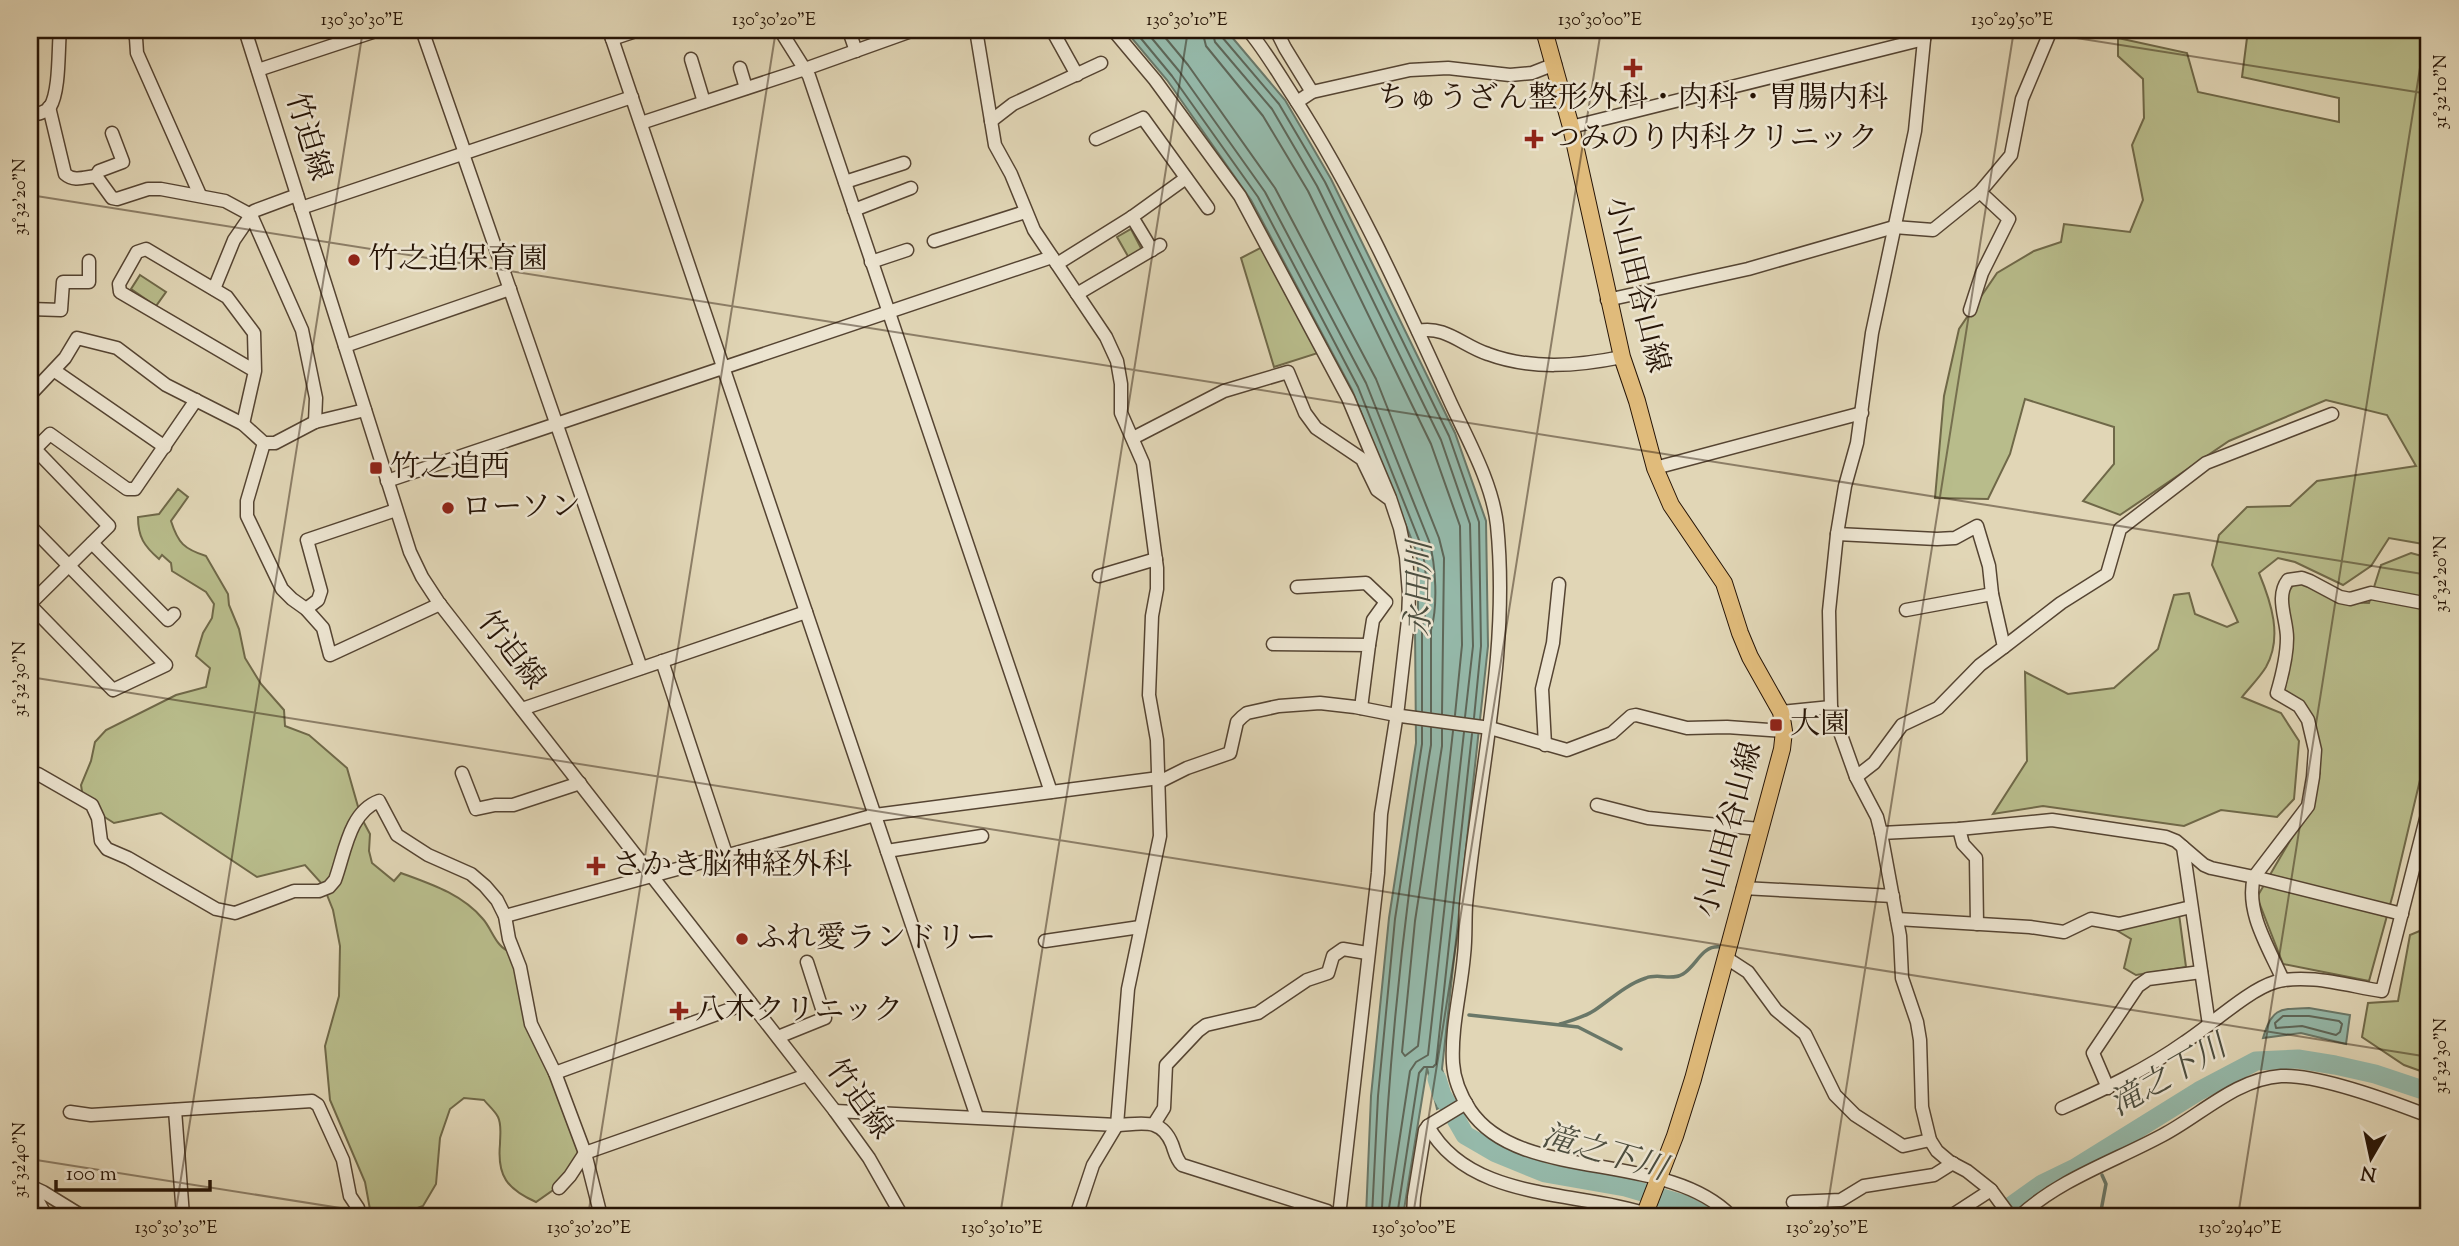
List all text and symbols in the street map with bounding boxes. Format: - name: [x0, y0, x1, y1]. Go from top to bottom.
- text: 130°30'30"E: [321, 8, 403, 34]
- text: 130°30'20"E: [732, 8, 816, 34]
- text: 130°30'10"E: [1146, 8, 1228, 34]
- text: 130°30'00"E: [1558, 8, 1642, 34]
- text: 130°29'50"E: [1971, 8, 2053, 34]
- text: 31°32'10"N: [2429, 54, 2455, 130]
- marker: ちゅうざん整形外科・内科・胃腸内科: [1623, 58, 1643, 78]
- place label: ちゅうざん整形外科・内科・胃腸内科: [1378, 78, 1888, 121]
- street label: 竹迫線: [273, 88, 341, 186]
- place label: つみのり内科クリニック: [1550, 118, 1878, 161]
- marker: つみのり内科クリニック: [1524, 129, 1544, 149]
- text: 31°32'20"N: [8, 158, 34, 236]
- street label: 小山田谷山線: [1593, 192, 1679, 378]
- place label: 竹之迫保育園: [368, 239, 548, 282]
- marker: 竹之迫保育園: [346, 252, 362, 268]
- place label: 竹之迫西: [390, 447, 510, 490]
- marker: 竹之迫西: [368, 460, 384, 476]
- place label: ローソン: [462, 487, 581, 530]
- marker: ローソン: [440, 500, 456, 516]
- text: 31°32'20"N: [2429, 535, 2455, 613]
- water label: 永田川: [1397, 538, 1445, 637]
- street label: 竹迫線: [465, 602, 555, 700]
- text: 31°32'30"N: [8, 641, 34, 717]
- place label: 大園: [1790, 704, 1850, 747]
- marker: 大園: [1768, 717, 1784, 733]
- street label: 小山田谷山線: [1686, 738, 1774, 922]
- place label: さかき脳神経外科: [612, 845, 852, 888]
- marker: さかき脳神経外科: [586, 856, 606, 876]
- place label: ふれ愛ランドリー: [756, 918, 996, 961]
- marker: ふれ愛ランドリー: [734, 931, 750, 947]
- place label: 八木クリニック: [695, 990, 903, 1033]
- marker: 八木クリニック: [669, 1001, 689, 1021]
- text: 31°32'30"N: [2429, 1018, 2455, 1094]
- water label: 滝之下川: [2102, 1024, 2239, 1129]
- street label: 竹迫線: [814, 1051, 902, 1149]
- water label: 滝之下川: [1536, 1114, 1675, 1195]
- text: 31°32'40"N: [8, 1122, 34, 1198]
- north arrow: [2336, 1124, 2406, 1194]
- scale bar: [56, 1148, 210, 1192]
- text: N: [2359, 1158, 2378, 1187]
- text: 100 m: [66, 1160, 117, 1190]
- text: 130°30'30"E: [135, 1216, 217, 1242]
- text: 130°30'20"E: [547, 1216, 631, 1242]
- text: 130°30'10"E: [961, 1216, 1043, 1242]
- text: 130°30'00"E: [1372, 1216, 1456, 1242]
- text: 130°29'50"E: [1786, 1216, 1868, 1242]
- text: 130°29'40"E: [2198, 1216, 2282, 1242]

